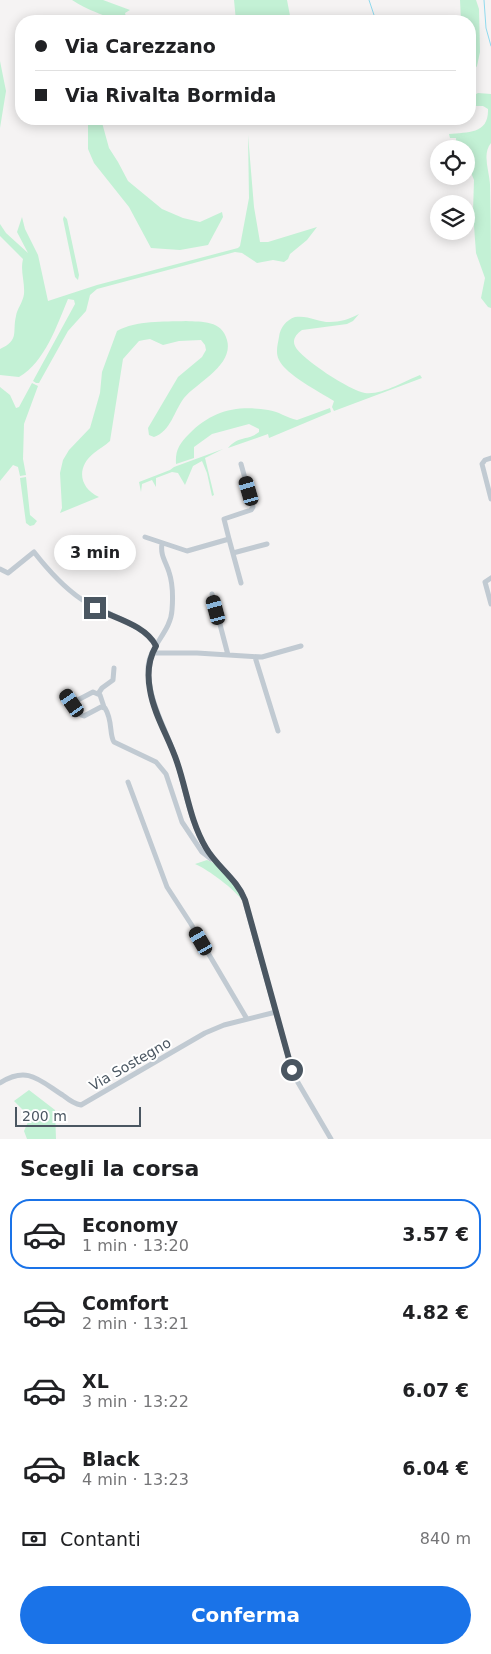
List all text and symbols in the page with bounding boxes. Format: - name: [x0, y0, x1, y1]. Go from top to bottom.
- text: Via Carezzano: [65, 35, 216, 57]
- text: Via Rivalta Bormida: [65, 84, 276, 106]
- map controls: [430, 140, 475, 240]
- button: locate: [430, 140, 475, 185]
- button: layers: [430, 195, 475, 240]
- car: [237, 475, 260, 507]
- callout: 3 min: [54, 536, 136, 570]
- text: 3 min: [70, 543, 120, 562]
- car: [204, 594, 227, 626]
- route end: [84, 597, 106, 619]
- car: [57, 686, 86, 720]
- car: [187, 924, 214, 958]
- street label: Via Sostegno: [86, 1034, 174, 1094]
- route start: [281, 1059, 303, 1081]
- scale bar: [15, 1104, 141, 1127]
- text: 200 m: [22, 1108, 67, 1124]
- text: Scegli la corsa: [20, 1156, 199, 1181]
- icon: car: [22, 1212, 67, 1257]
- text: Economy: [82, 1214, 178, 1236]
- text: 3.57 €: [402, 1223, 469, 1245]
- text: 1 min · 13:20: [82, 1236, 189, 1255]
- icon: car: [22, 1290, 67, 1335]
- text: Comfort: [82, 1292, 169, 1314]
- text: 4.82 €: [402, 1301, 469, 1323]
- text: 2 min · 13:21: [82, 1314, 189, 1333]
- icon: car: [22, 1368, 67, 1413]
- text: XL: [82, 1370, 109, 1392]
- text: 6.07 €: [402, 1379, 469, 1401]
- text: 3 min · 13:22: [82, 1392, 189, 1411]
- icon: car: [22, 1446, 67, 1491]
- text: Black: [82, 1448, 140, 1470]
- text: 6.04 €: [402, 1457, 469, 1479]
- text: 4 min · 13:23: [82, 1470, 189, 1489]
- icon: cash: [20, 1525, 48, 1553]
- text: Contanti: [60, 1528, 141, 1550]
- text: 840 m: [420, 1529, 471, 1548]
- button: Conferma: [20, 1586, 471, 1644]

